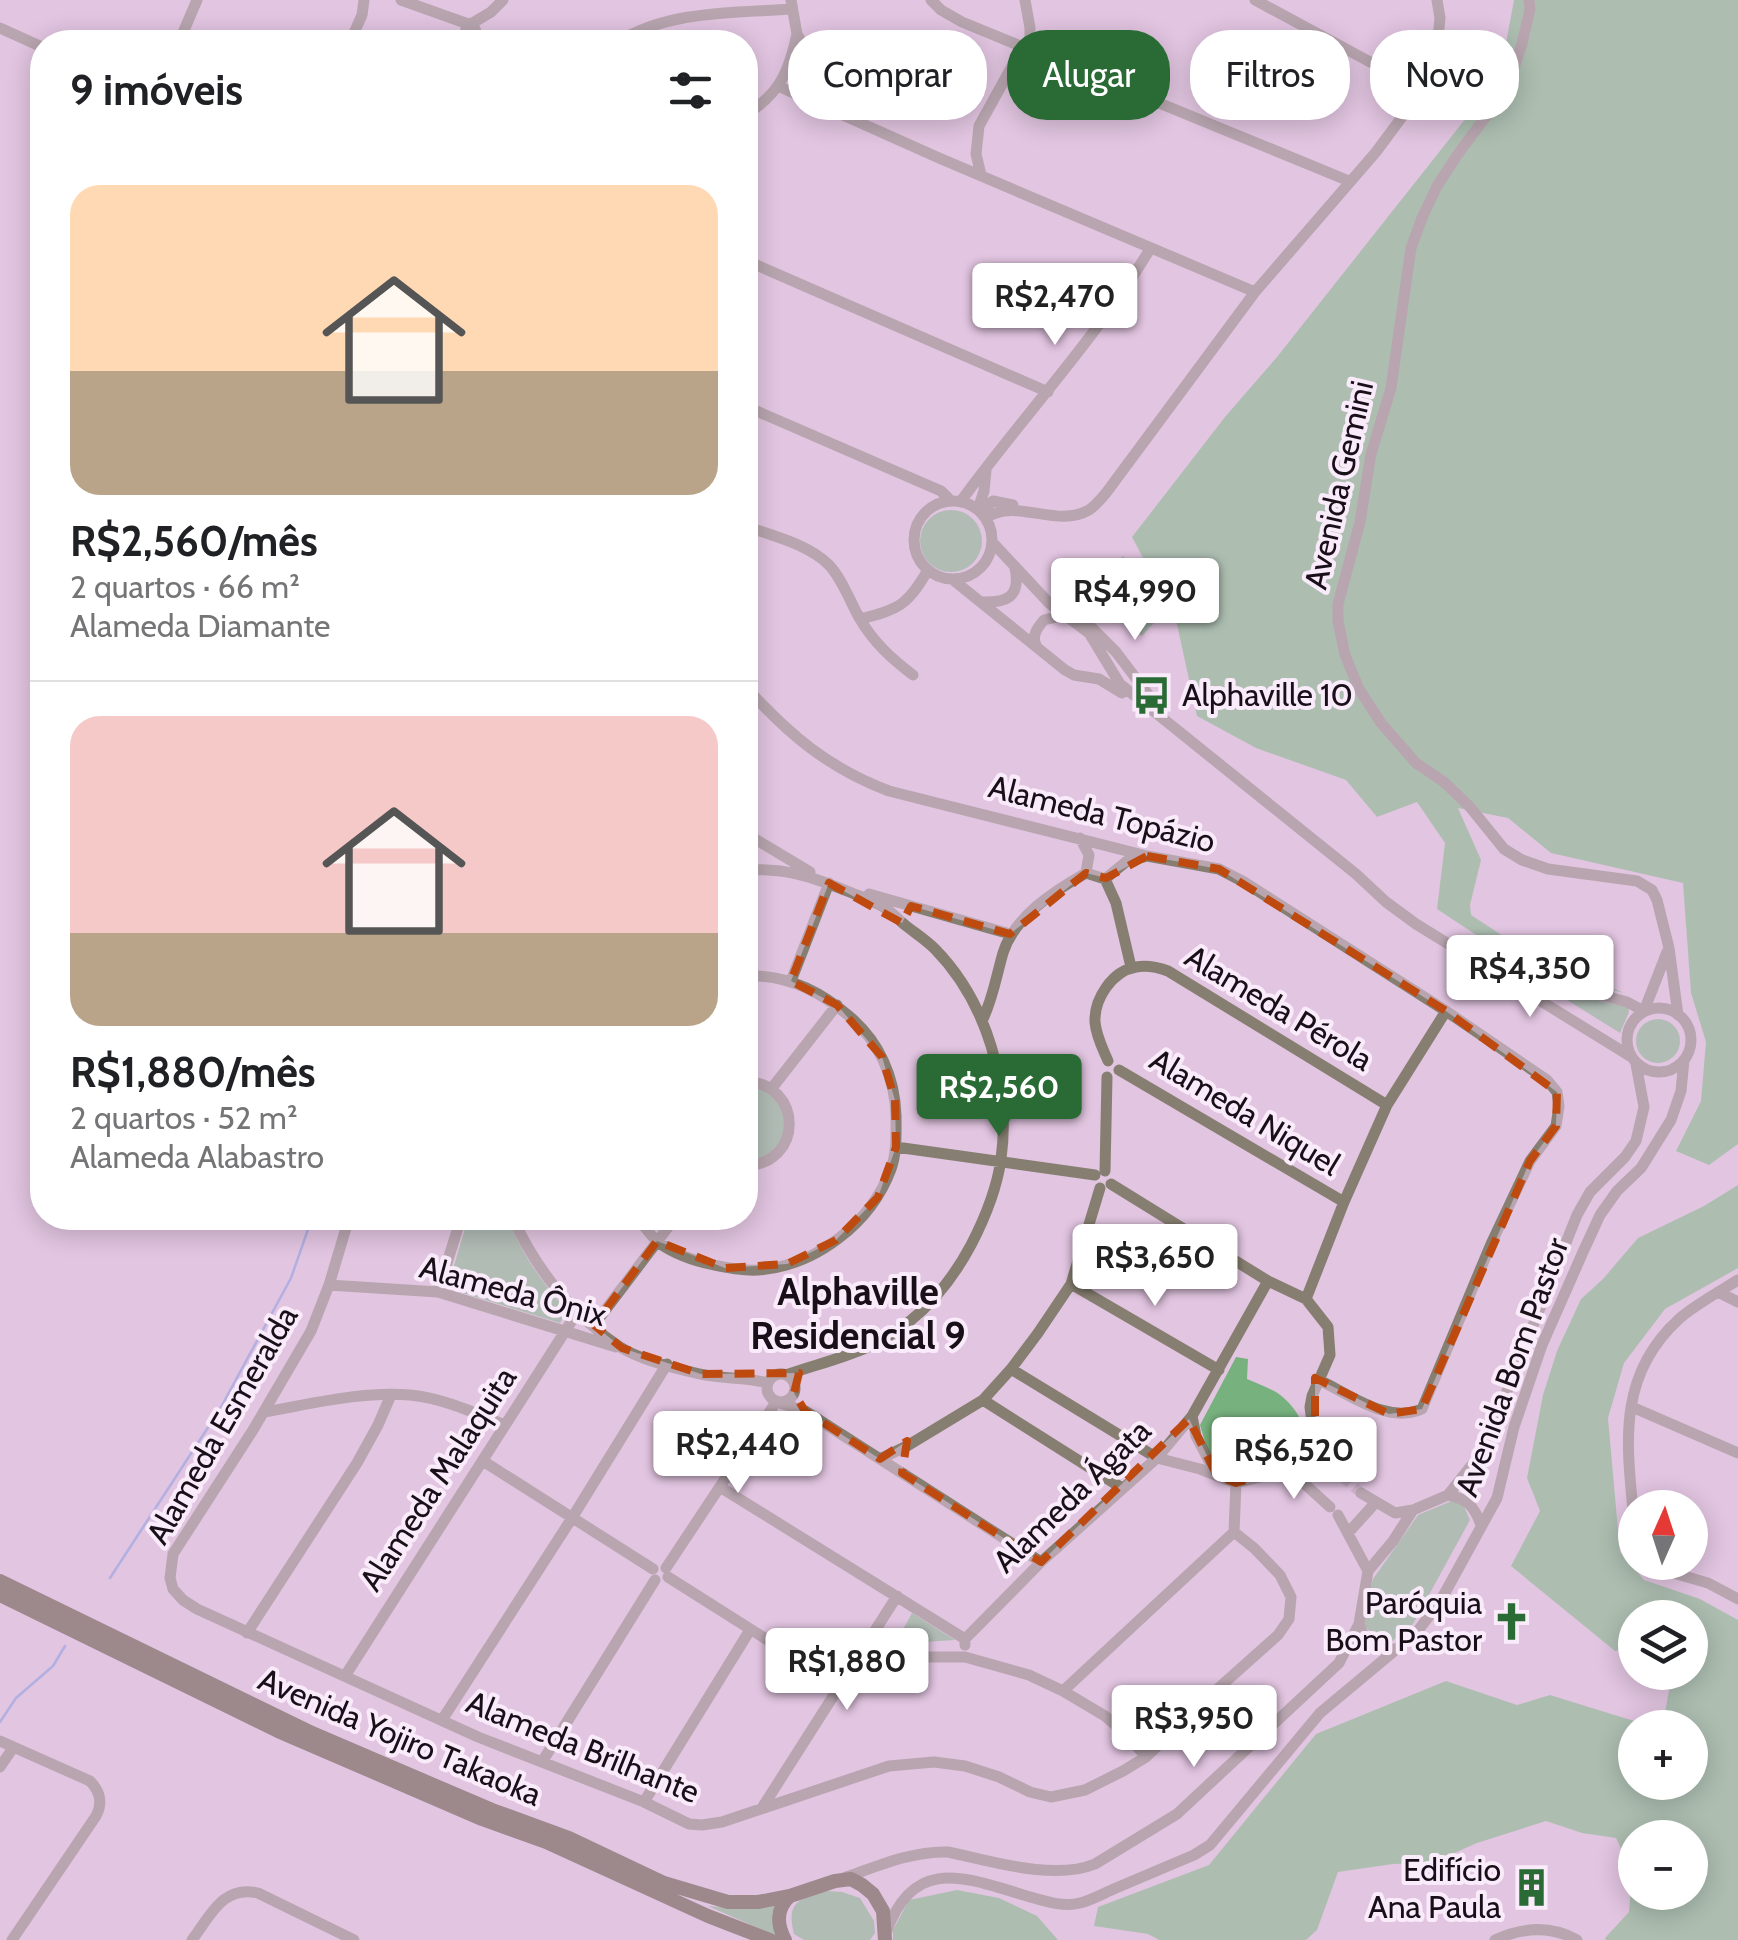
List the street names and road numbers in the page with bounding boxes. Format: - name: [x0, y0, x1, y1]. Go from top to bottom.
- street label: Avenida Gemini: [1296, 377, 1381, 593]
- street label: Alameda Topázio: [985, 767, 1219, 860]
- street label: Alameda Pérola: [1179, 936, 1381, 1079]
- street label: Alameda Niquel: [1143, 1040, 1348, 1184]
- street label: Avenida Bom Pastor: [1447, 1231, 1577, 1501]
- street label: Alameda Ônix: [416, 1247, 611, 1334]
- street label: Alameda Esmeralda: [138, 1298, 306, 1551]
- street label: Alameda Malaquita: [351, 1359, 525, 1598]
- street label: Alameda Ágata: [985, 1410, 1159, 1580]
- street label: Avenida Yojiro Takaoka: [253, 1659, 548, 1814]
- street label: Alameda Brilhante: [461, 1682, 705, 1811]

